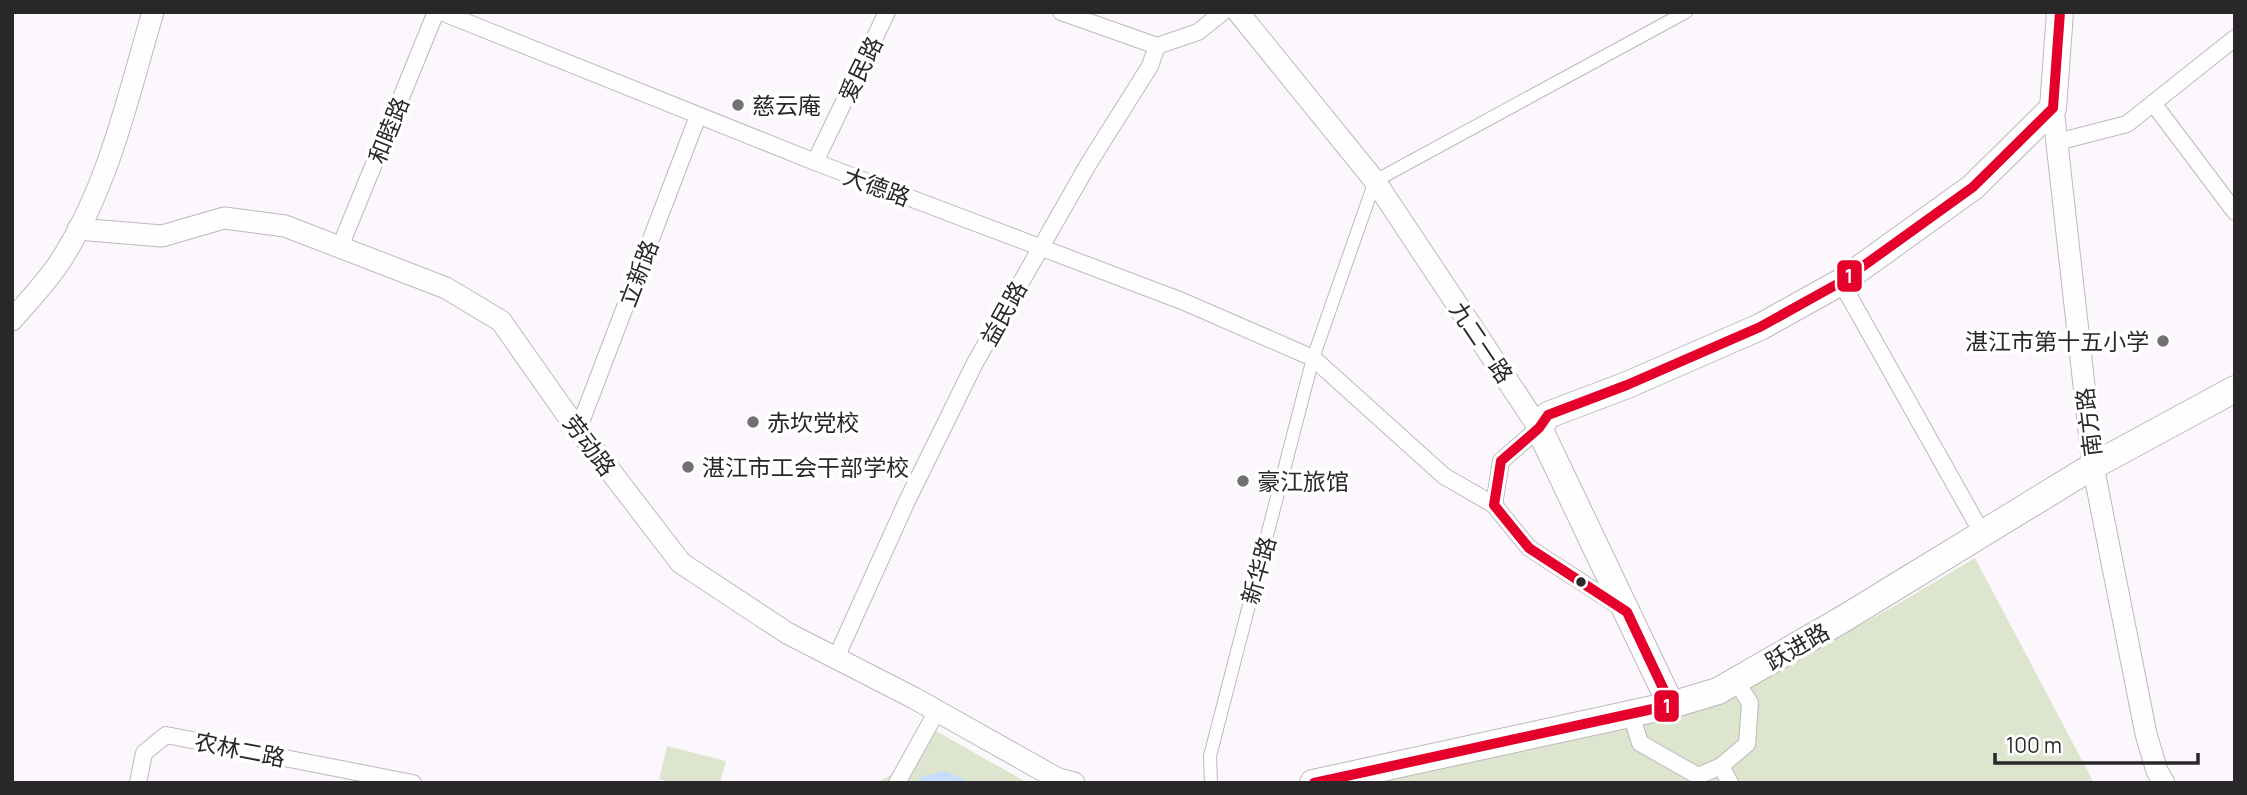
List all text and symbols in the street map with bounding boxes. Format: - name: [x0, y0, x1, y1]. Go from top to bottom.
- street label: 爱民路: [830, 31, 890, 107]
- place label: 慈云庵: [752, 89, 821, 121]
- street label: 和睦路: [360, 92, 416, 168]
- marker: 慈云庵: [730, 97, 746, 113]
- street label: 大德路: [839, 159, 915, 213]
- street label: 立新路: [611, 235, 665, 311]
- line badge: 1: [1836, 259, 1863, 293]
- text: 1: [1845, 263, 1853, 289]
- street label: 益民路: [972, 275, 1034, 351]
- street label: 九二一路: [1443, 295, 1521, 389]
- place label: 湛江市第十五小学: [1965, 325, 2149, 357]
- marker: 湛江市第十五小学: [2155, 333, 2171, 349]
- street label: 南方路: [2068, 386, 2108, 458]
- place label: 赤坎党校: [767, 406, 859, 438]
- street label: 劳动路: [556, 408, 624, 482]
- marker: 赤坎党校: [745, 414, 761, 430]
- place label: 湛江市工会干部学校: [702, 451, 909, 483]
- marker: 湛江市工会干部学校: [680, 459, 696, 475]
- place label: 豪江旅馆: [1257, 465, 1349, 497]
- marker: 豪江旅馆: [1235, 473, 1251, 489]
- street label: 新华路: [1233, 532, 1283, 608]
- unlabelled marker: [1574, 575, 1588, 589]
- street label: 跃进路: [1759, 615, 1835, 677]
- line badge: 1: [1653, 689, 1680, 723]
- text: 1: [1663, 693, 1671, 719]
- scale bar: [1995, 722, 2198, 766]
- street label: 农林二路: [192, 725, 288, 773]
- text: 100 m: [2006, 731, 2062, 759]

